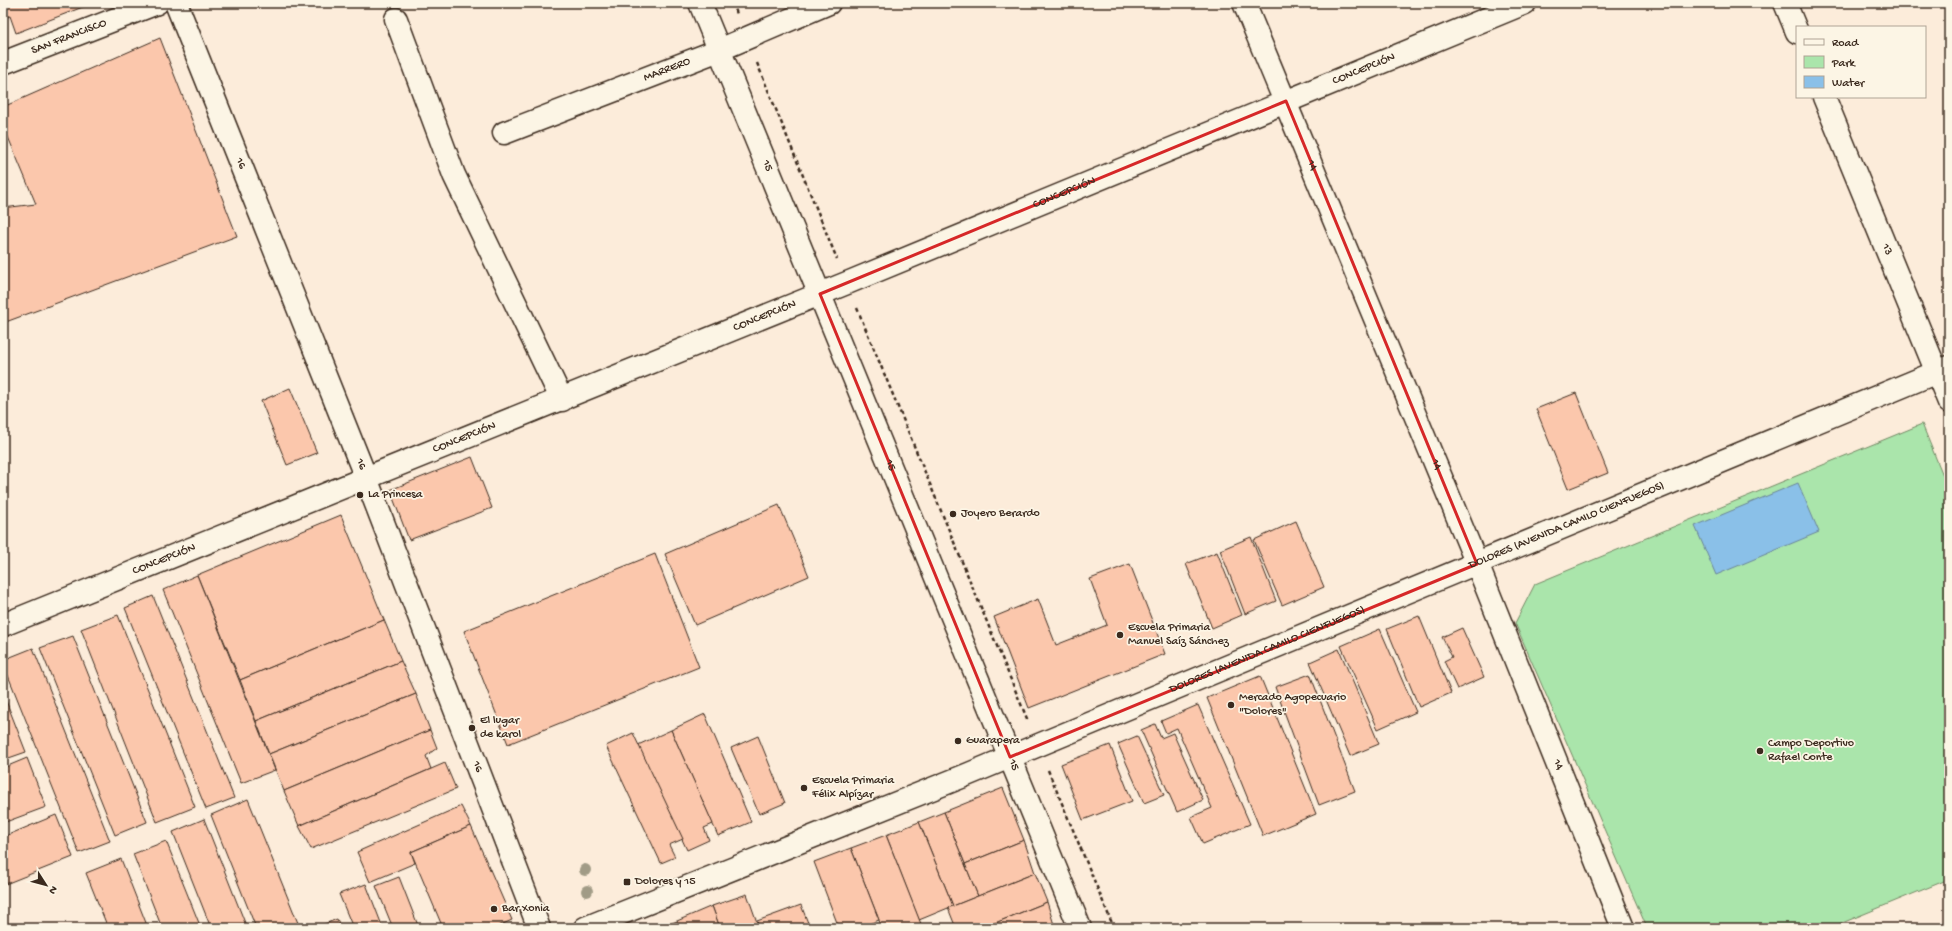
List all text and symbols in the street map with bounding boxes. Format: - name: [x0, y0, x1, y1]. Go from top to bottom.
- street label: SAN FRANCISCO: [30, 16, 109, 58]
- legend: [1796, 26, 1926, 98]
- text: Road: [1832, 37, 1859, 51]
- street label: CONCEPCIÓN: [1330, 50, 1398, 89]
- street label: MARRERO: [642, 55, 693, 85]
- text: Park: [1831, 57, 1857, 71]
- text: Water: [1832, 77, 1866, 91]
- street label: 16: [231, 155, 249, 172]
- street label: 15: [758, 157, 775, 174]
- street label: 14: [1303, 157, 1320, 173]
- street label: CONCEPCIÓN: [1031, 174, 1098, 212]
- street label: 13: [1878, 241, 1895, 257]
- street label: CONCEPCIÓN: [731, 297, 799, 335]
- street label: CONCEPCIÓN: [431, 419, 498, 457]
- street label: 16: [352, 456, 369, 473]
- street label: 14: [1427, 456, 1444, 473]
- street label: 15: [881, 457, 899, 473]
- street label: DOLORES (AVENIDA CAMILO CIENFUEGOS): [1466, 479, 1667, 573]
- place label: La Princesa: [368, 488, 423, 502]
- marker: La Princesa: [355, 490, 365, 500]
- place label: Joyero Berardo: [961, 507, 1040, 521]
- marker: Joyero Berardo: [948, 509, 958, 519]
- street label: CONCEPCIÓN: [131, 541, 198, 579]
- street label: DOLORES (AVENIDA CAMILO CIENFUEGOS): [1167, 603, 1367, 697]
- place label: Escuela Primaria Manuel Saíz Sánchez: [1128, 621, 1230, 649]
- marker: Escuela Primaria Manuel Saíz Sánchez: [1115, 630, 1125, 640]
- place label: Mercado Agopecuario "Dolores": [1239, 691, 1346, 719]
- marker: Mercado Agopecuario "Dolores": [1226, 700, 1236, 710]
- place label: El lugar de karol: [480, 714, 522, 742]
- marker: El lugar de karol: [467, 723, 477, 733]
- place label: Guarapera: [966, 734, 1020, 748]
- marker: Guarapera: [953, 736, 963, 746]
- place label: Campo Deportivo Rafael Conte: [1768, 737, 1854, 765]
- marker: Campo Deportivo Rafael Conte: [1755, 746, 1765, 756]
- street label: 15: [1004, 756, 1022, 773]
- street label: 14: [1549, 757, 1566, 773]
- street label: 16: [468, 758, 486, 775]
- place label: Escuela Primaria Félix Alpízar: [811, 774, 894, 802]
- marker: Escuela Primaria Félix Alpízar: [799, 783, 809, 793]
- north arrow: [26, 865, 66, 905]
- place label: Dolores y 15: [634, 875, 696, 889]
- marker: Dolores y 15: [622, 877, 632, 887]
- text: N: [46, 883, 59, 896]
- place label: Bar Xonia: [501, 902, 550, 916]
- marker: Bar Xonia: [489, 904, 499, 914]

